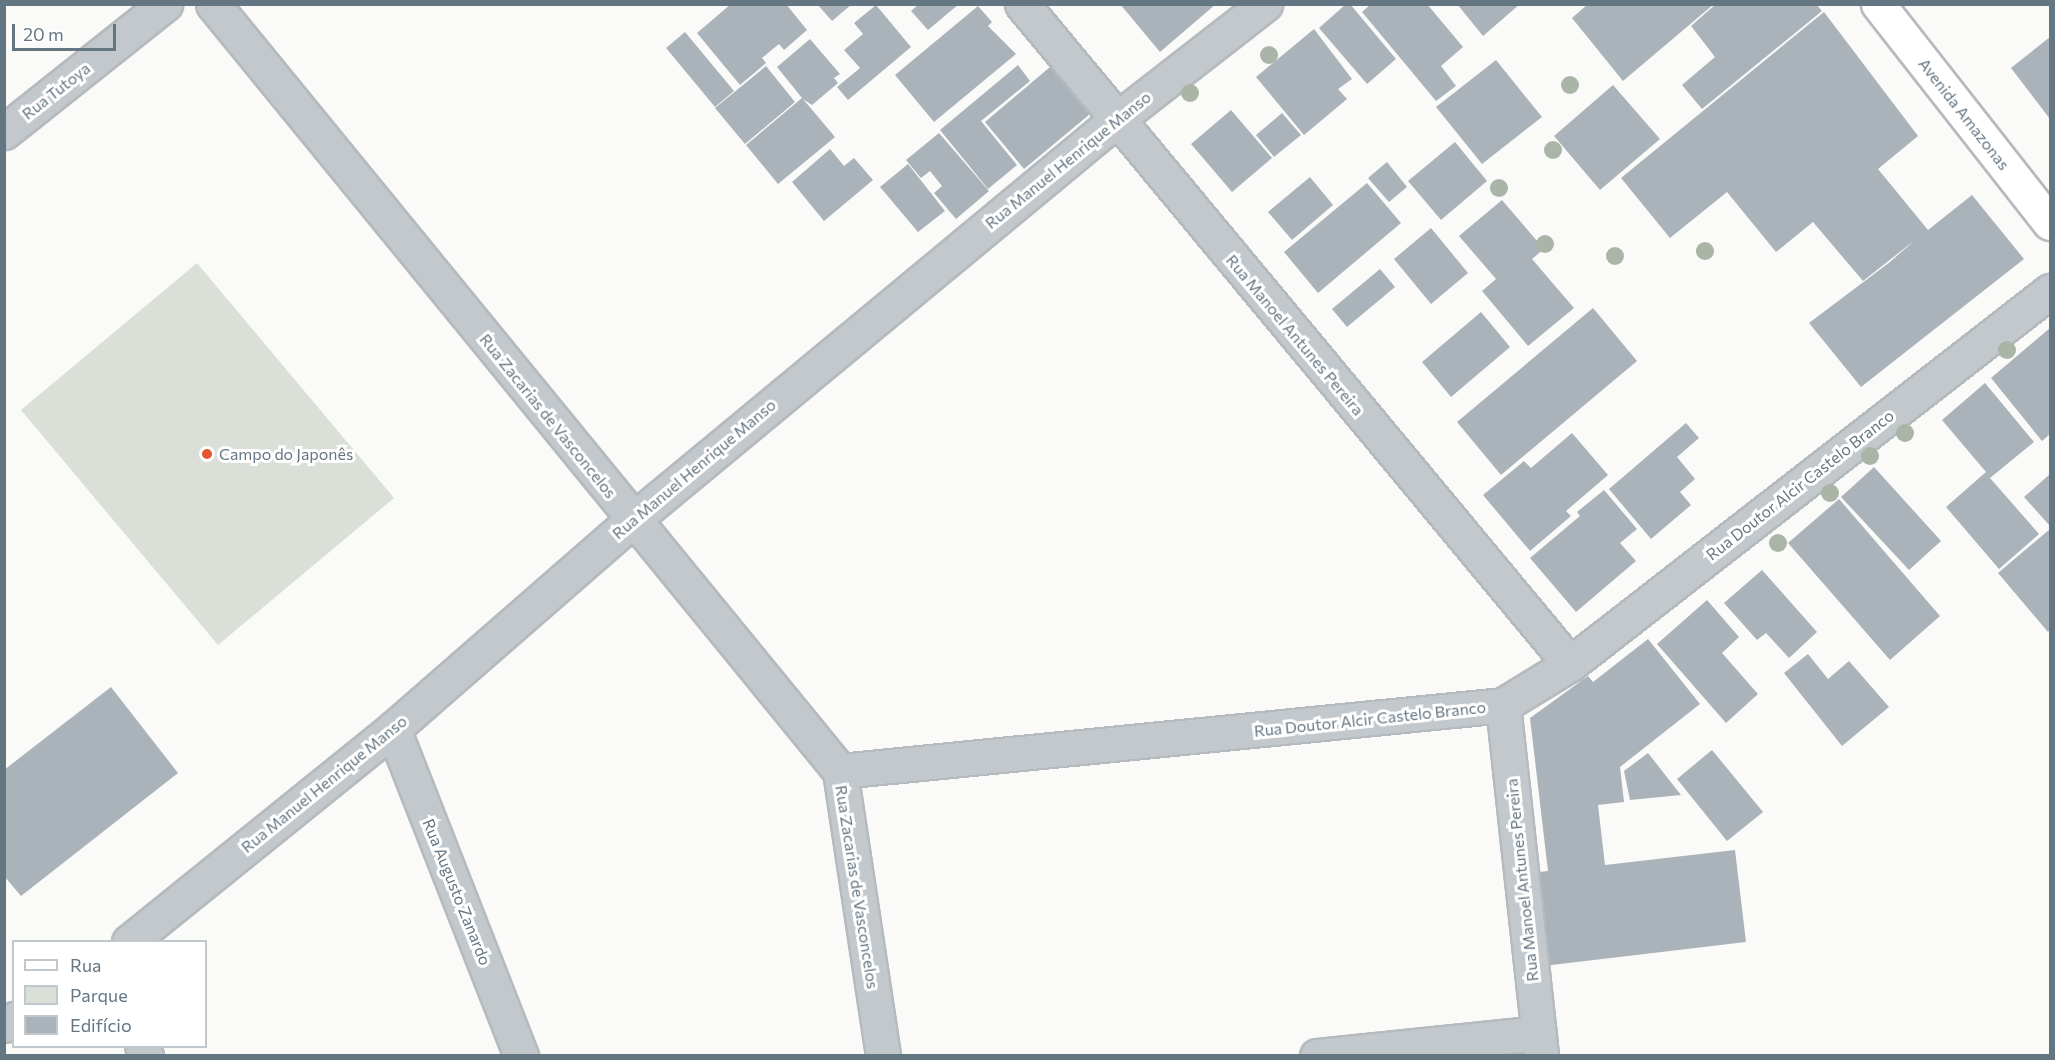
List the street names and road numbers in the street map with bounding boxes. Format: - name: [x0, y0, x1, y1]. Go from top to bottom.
- street label: Avenida Amazonas: [1914, 54, 2014, 174]
- street label: Rua Tutoya: [18, 58, 94, 124]
- street label: Rua Manuel Henrique Manso: [981, 87, 1155, 233]
- street label: Rua Manoel Antunes Pereira: [1222, 251, 1368, 419]
- street label: Rua Zacarias de Vasconcelos: [476, 330, 620, 502]
- street label: Rua Manuel Henrique Manso: [608, 395, 780, 543]
- street label: Rua Doutor Alcir Castelo Branco: [1702, 406, 1898, 564]
- street label: Rua Doutor Alcir Castelo Branco: [1253, 697, 1487, 741]
- street label: Rua Manuel Henrique Manso: [237, 711, 411, 857]
- street label: Rua Manoel Antunes Pereira: [1502, 778, 1542, 982]
- street label: Rua Zacarias de Vasconcelos: [831, 784, 883, 990]
- street label: Rua Augusto Zanardo: [419, 816, 495, 968]

